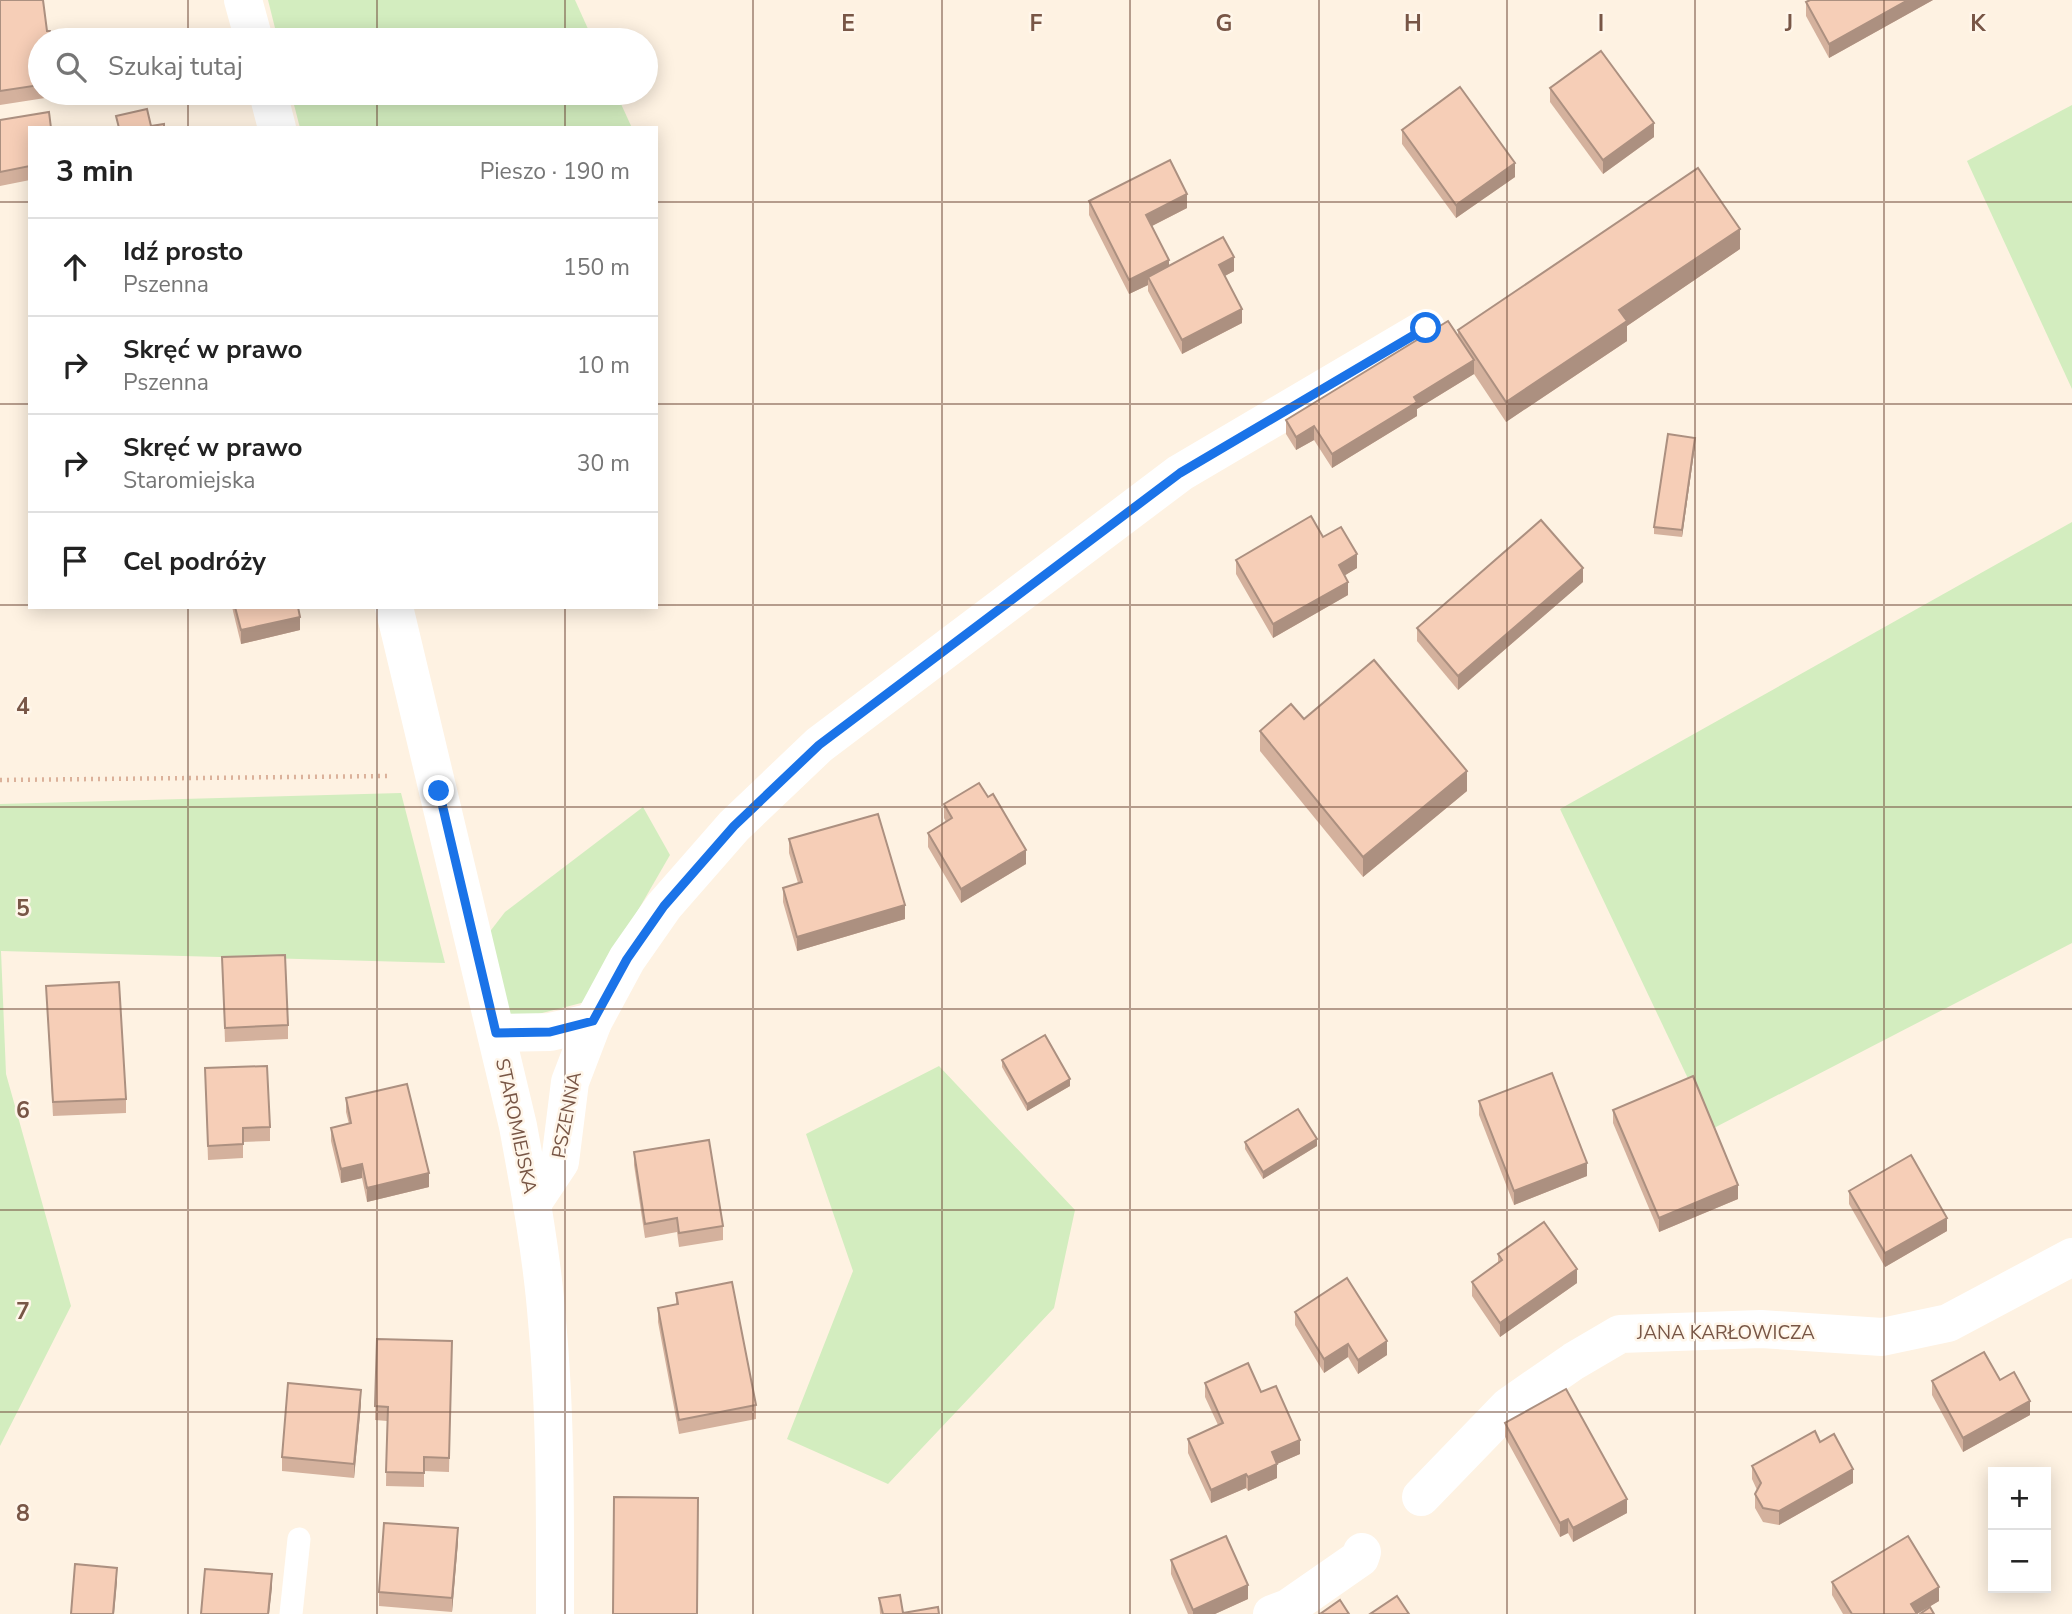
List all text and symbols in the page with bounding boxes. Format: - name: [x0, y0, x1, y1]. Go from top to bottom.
- text: E: [841, 8, 855, 39]
- text: F: [1030, 8, 1043, 39]
- text: G: [1216, 8, 1232, 39]
- text: H: [1404, 8, 1422, 39]
- text: I: [1598, 8, 1604, 39]
- text: J: [1784, 8, 1793, 39]
- text: K: [1970, 8, 1986, 39]
- search box: [28, 28, 658, 105]
- icon: search: [52, 48, 90, 86]
- text: Szukaj tutaj: [108, 49, 243, 84]
- text: 3 min: [56, 151, 134, 192]
- text: Pieszo · 190 m: [480, 156, 630, 187]
- text: Idź prosto: [123, 234, 243, 269]
- icon: ahead: [56, 248, 94, 286]
- text: 150 m: [563, 252, 630, 283]
- text: Pszenna: [123, 269, 209, 300]
- route start: [1410, 312, 1441, 343]
- text: Skręć w prawo: [123, 332, 303, 367]
- icon: right: [56, 346, 94, 384]
- text: 10 m: [577, 350, 630, 381]
- text: Pszenna: [123, 367, 209, 398]
- text: Skręć w prawo: [123, 430, 303, 465]
- icon: right: [56, 444, 94, 482]
- text: 30 m: [577, 448, 630, 479]
- text: Staromiejska: [123, 465, 256, 496]
- icon: arrive: [56, 542, 94, 580]
- text: Cel podróży: [123, 544, 266, 579]
- text: 4: [16, 691, 30, 722]
- route end: [423, 775, 454, 806]
- text: 5: [16, 893, 30, 924]
- street label: STAROMIEJSKA: [489, 1056, 543, 1196]
- street label: PSZENNA: [546, 1069, 588, 1161]
- text: 6: [16, 1095, 30, 1126]
- text: 7: [16, 1296, 30, 1327]
- street label: JANA KARŁOWICZA: [1636, 1320, 1815, 1346]
- map controls: [1988, 1467, 2051, 1593]
- button: +: [1988, 1467, 2051, 1530]
- text: 8: [16, 1498, 30, 1529]
- button: −: [1988, 1530, 2051, 1593]

